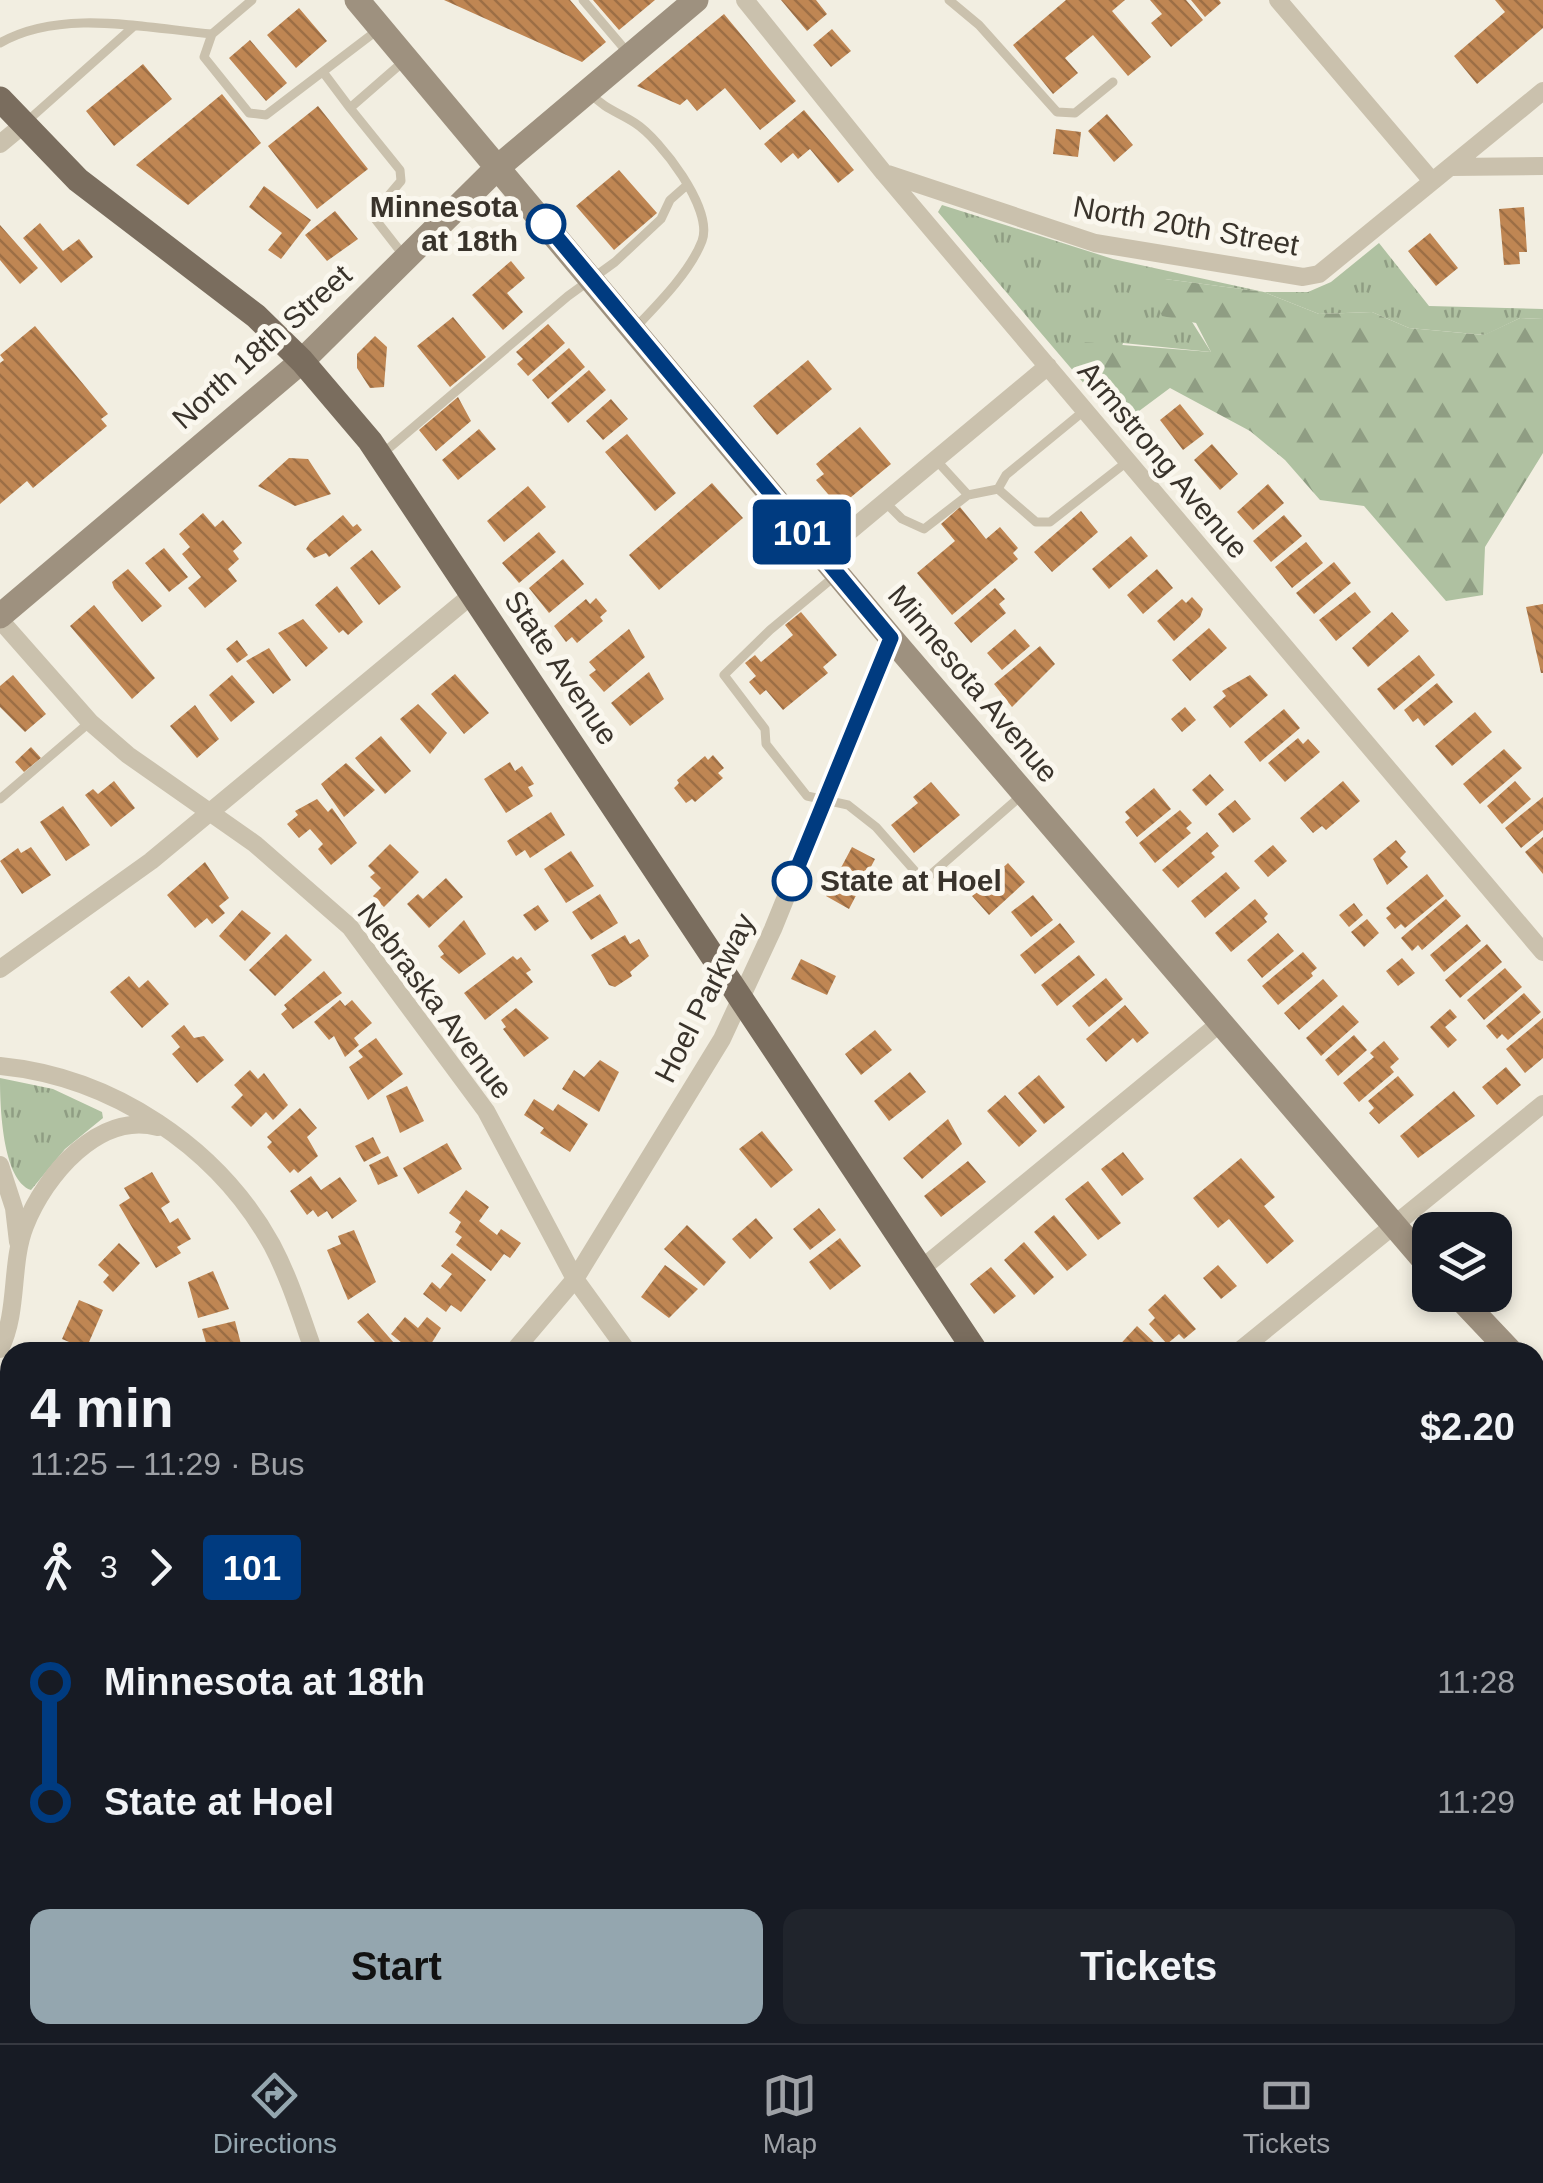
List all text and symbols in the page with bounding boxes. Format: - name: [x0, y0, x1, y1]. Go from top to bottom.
- street label: North 20th Street: [1071, 189, 1302, 262]
- place label: Minnesota at 18th: [370, 190, 518, 257]
- marker: Minnesota at 18th: [527, 205, 565, 243]
- street label: North 18th Street: [166, 257, 358, 435]
- street label: Armstrong Avenue: [1072, 355, 1255, 565]
- line badge: 101: [744, 500, 860, 564]
- text: 101: [773, 513, 831, 552]
- street label: Minnesota Avenue: [882, 579, 1065, 789]
- street label: State Avenue: [498, 585, 625, 751]
- marker: State at Hoel: [773, 862, 811, 900]
- place label: State at Hoel: [820, 864, 1002, 897]
- street label: Nebraska Avenue: [351, 896, 520, 1105]
- street label: Hoel Parkway: [648, 908, 761, 1088]
- map controls: [1412, 1212, 1512, 1312]
- button: layers: [1412, 1212, 1512, 1312]
- text: 4 min: [30, 1377, 174, 1439]
- text: $2.20: [1420, 1406, 1515, 1448]
- text: 11:25 – 11:29 · Bus: [30, 1446, 305, 1482]
- icon: walk: [30, 1540, 85, 1595]
- icon: forward: [133, 1540, 188, 1595]
- text: 101: [223, 1548, 281, 1587]
- text: 3: [100, 1549, 118, 1585]
- text: Minnesota at 18th: [104, 1661, 425, 1703]
- text: 11:28: [1437, 1664, 1515, 1700]
- text: State at Hoel: [104, 1781, 334, 1823]
- text: 11:29: [1437, 1784, 1515, 1820]
- button: Start: [30, 1909, 763, 2024]
- button: Tickets: [783, 1909, 1515, 2024]
- tab: Directions: [213, 2068, 337, 2160]
- tab: Map: [762, 2068, 817, 2160]
- tab: Tickets: [1243, 2068, 1330, 2160]

